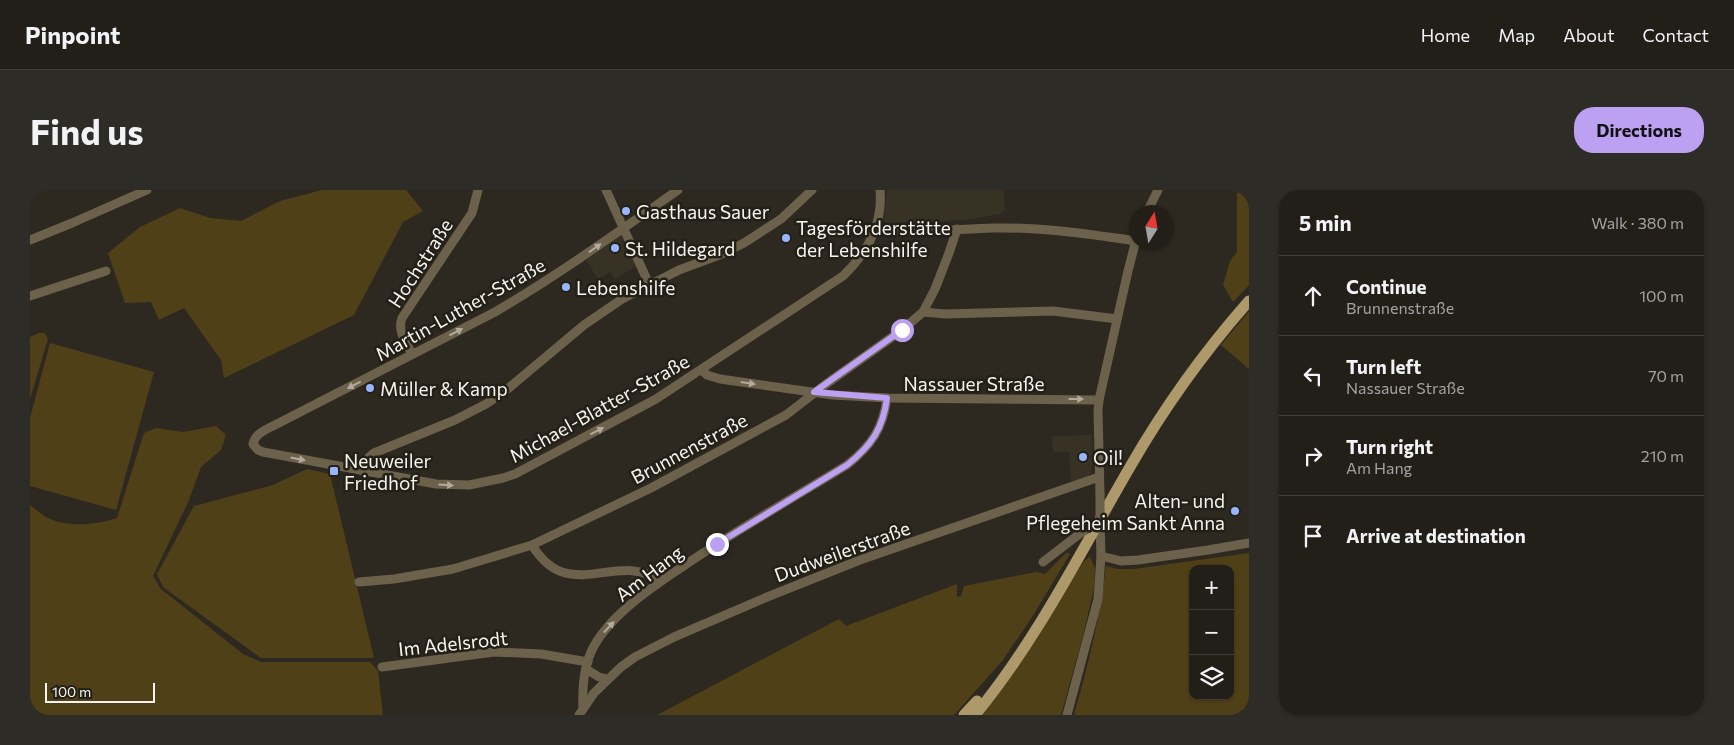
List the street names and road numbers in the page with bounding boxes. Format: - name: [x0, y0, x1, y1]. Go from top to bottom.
- street label: Hochstraße: [383, 214, 457, 312]
- street label: Martin-Luther-Straße: [371, 253, 549, 365]
- street label: Michael-Blatter-Straße: [505, 349, 693, 467]
- street label: Nassauer Straße: [904, 372, 1044, 395]
- street label: Brunnenstraße: [627, 408, 751, 488]
- street label: Dudweilerstraße: [771, 516, 913, 586]
- street label: Am Hang: [611, 540, 687, 606]
- street label: Im Adelsrodt: [397, 626, 509, 660]

